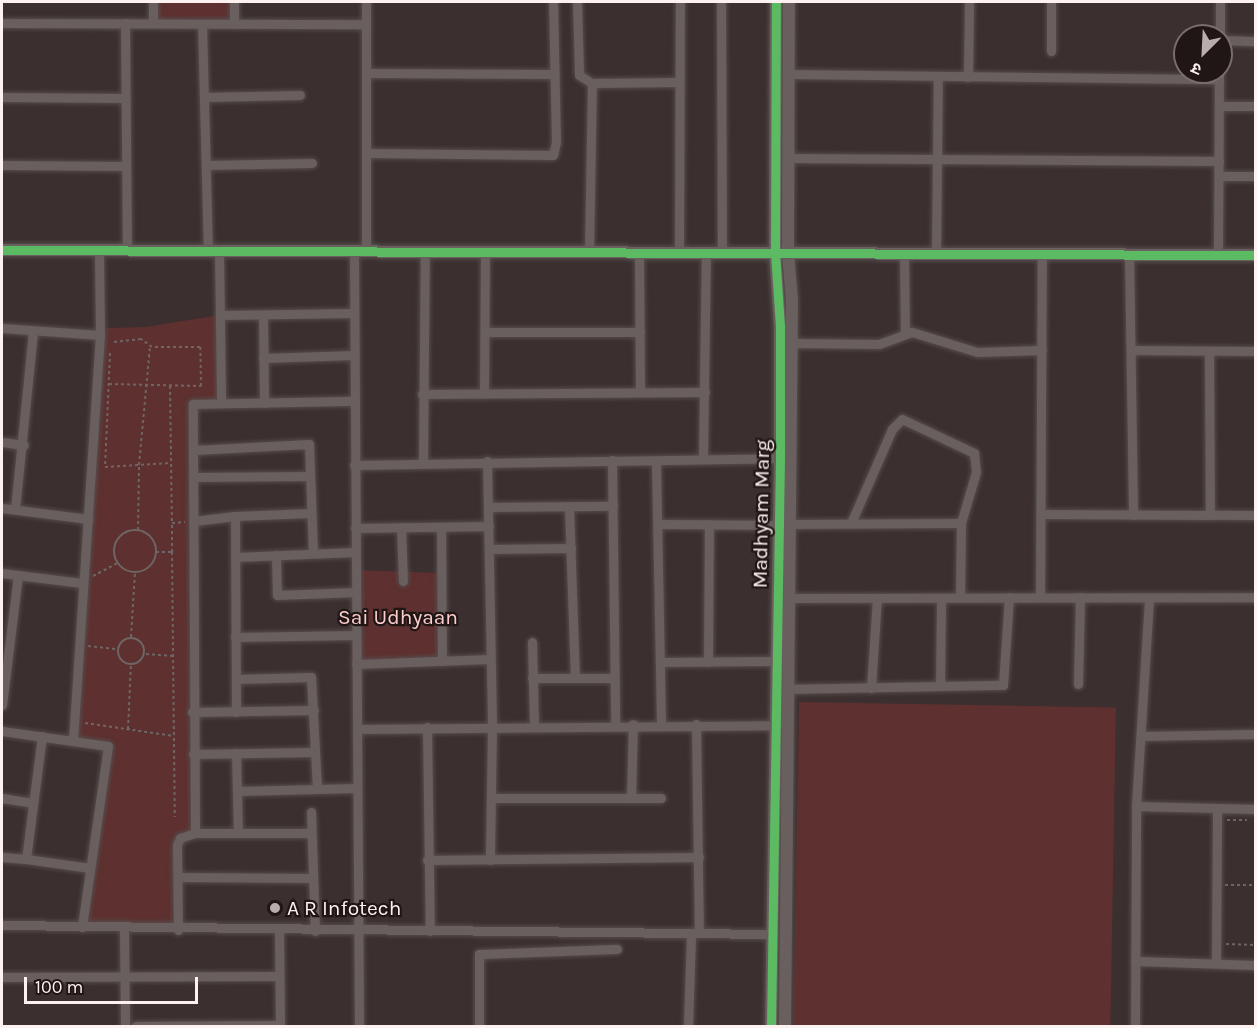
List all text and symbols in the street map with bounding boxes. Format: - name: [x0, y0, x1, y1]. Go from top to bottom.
- north arrow: [1173, 24, 1233, 84]
- text: उ: [1188, 58, 1204, 80]
- street label: Madhyam Marg: [747, 439, 775, 589]
- park label: Sai Udhyaan: [338, 604, 458, 630]
- place label: A R Infotech: [287, 895, 401, 921]
- marker: A R Infotech: [268, 901, 282, 915]
- scale bar: [27, 965, 201, 1003]
- text: 100 m: [35, 976, 83, 998]

